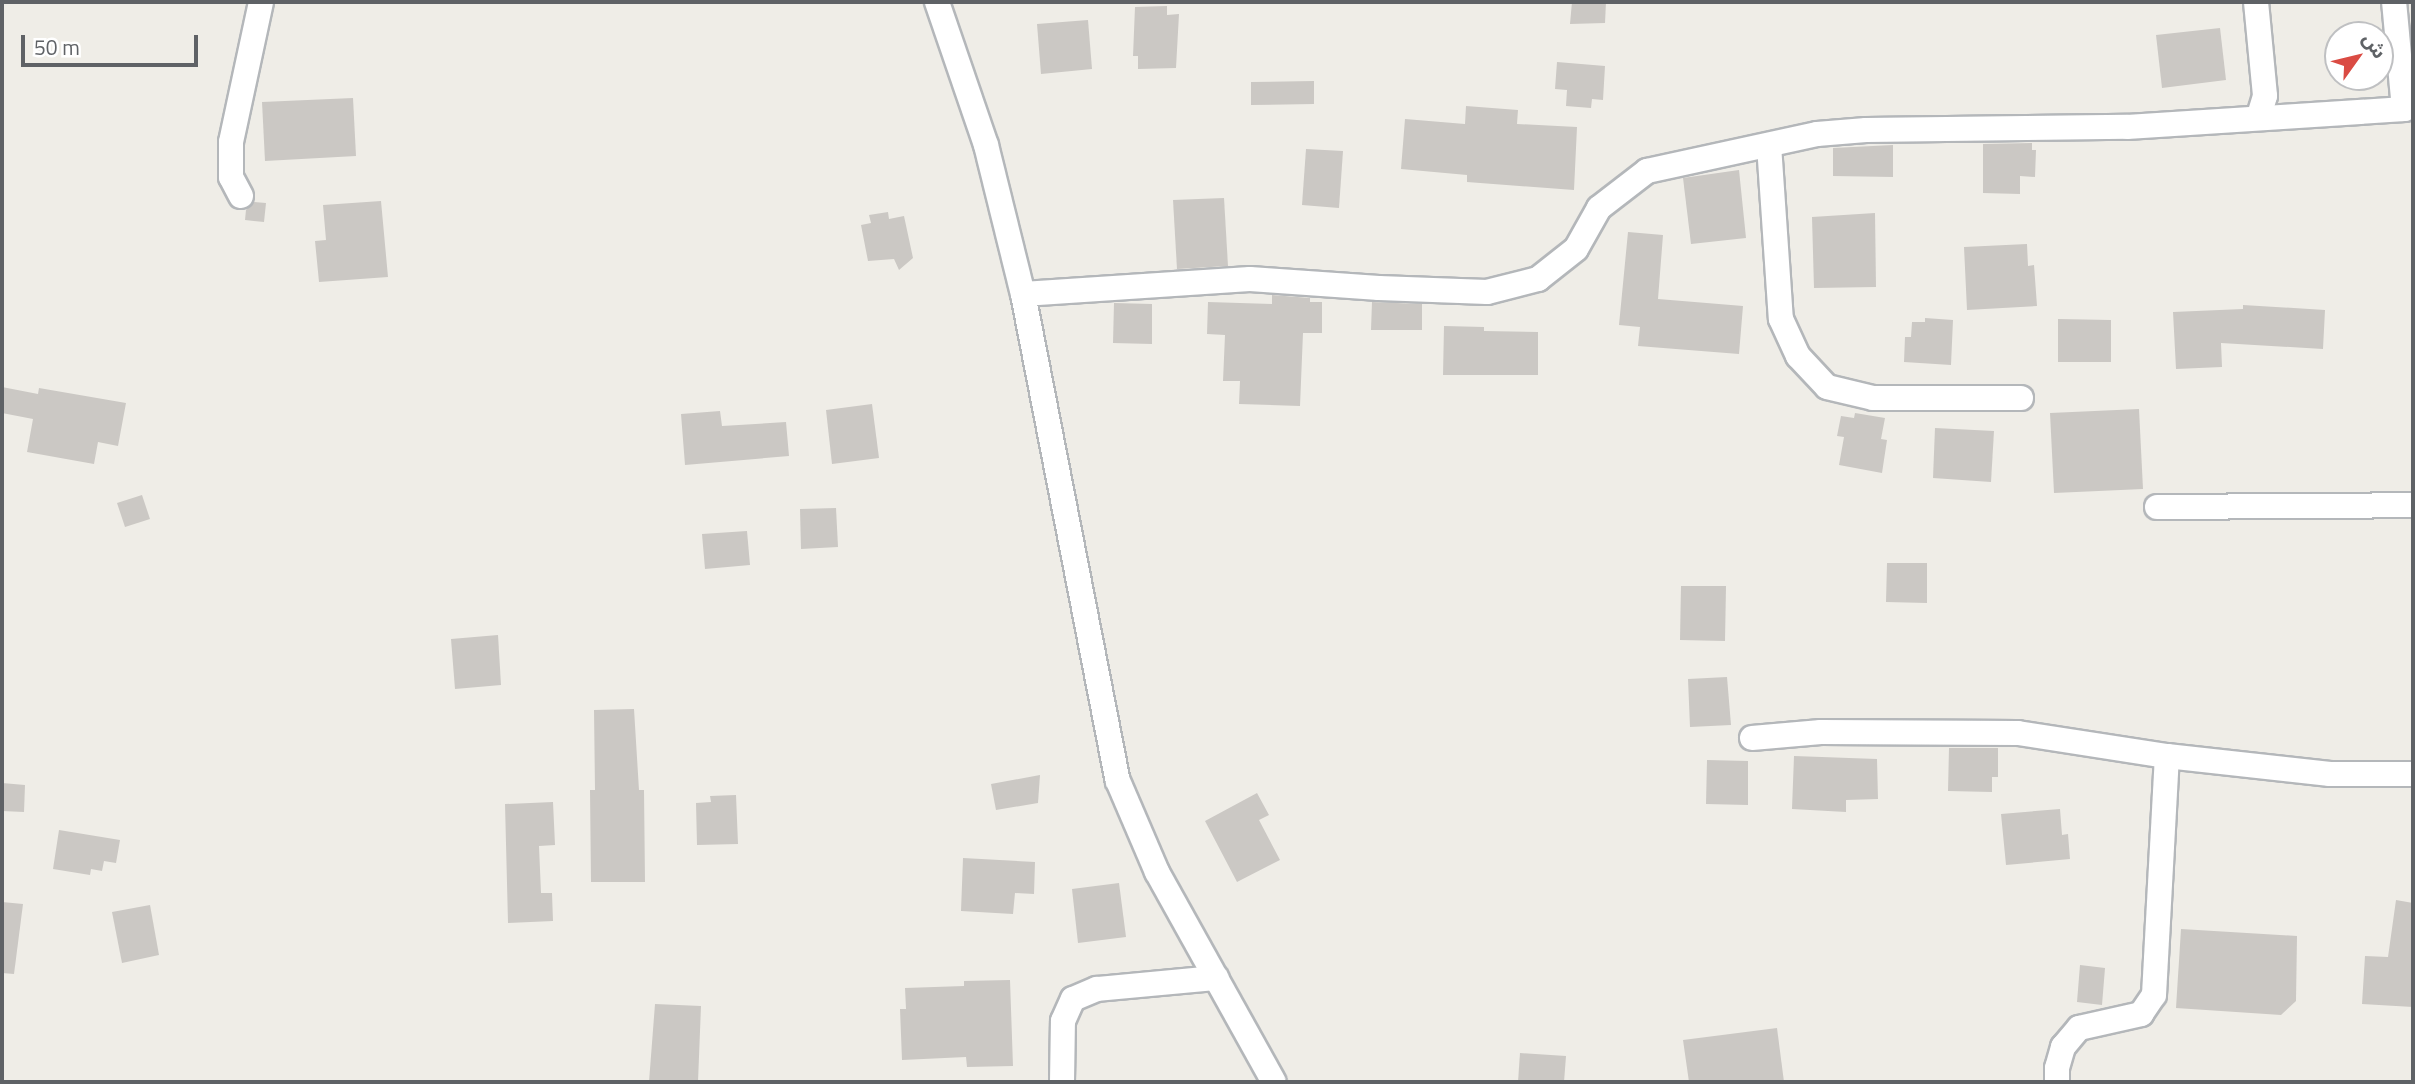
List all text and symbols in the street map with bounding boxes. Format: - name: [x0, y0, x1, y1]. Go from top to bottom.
- scale bar: [24, 21, 201, 65]
- north arrow: [2324, 21, 2394, 91]
- text: ش: [2356, 26, 2394, 64]
- text: 50 m: [34, 31, 80, 63]

